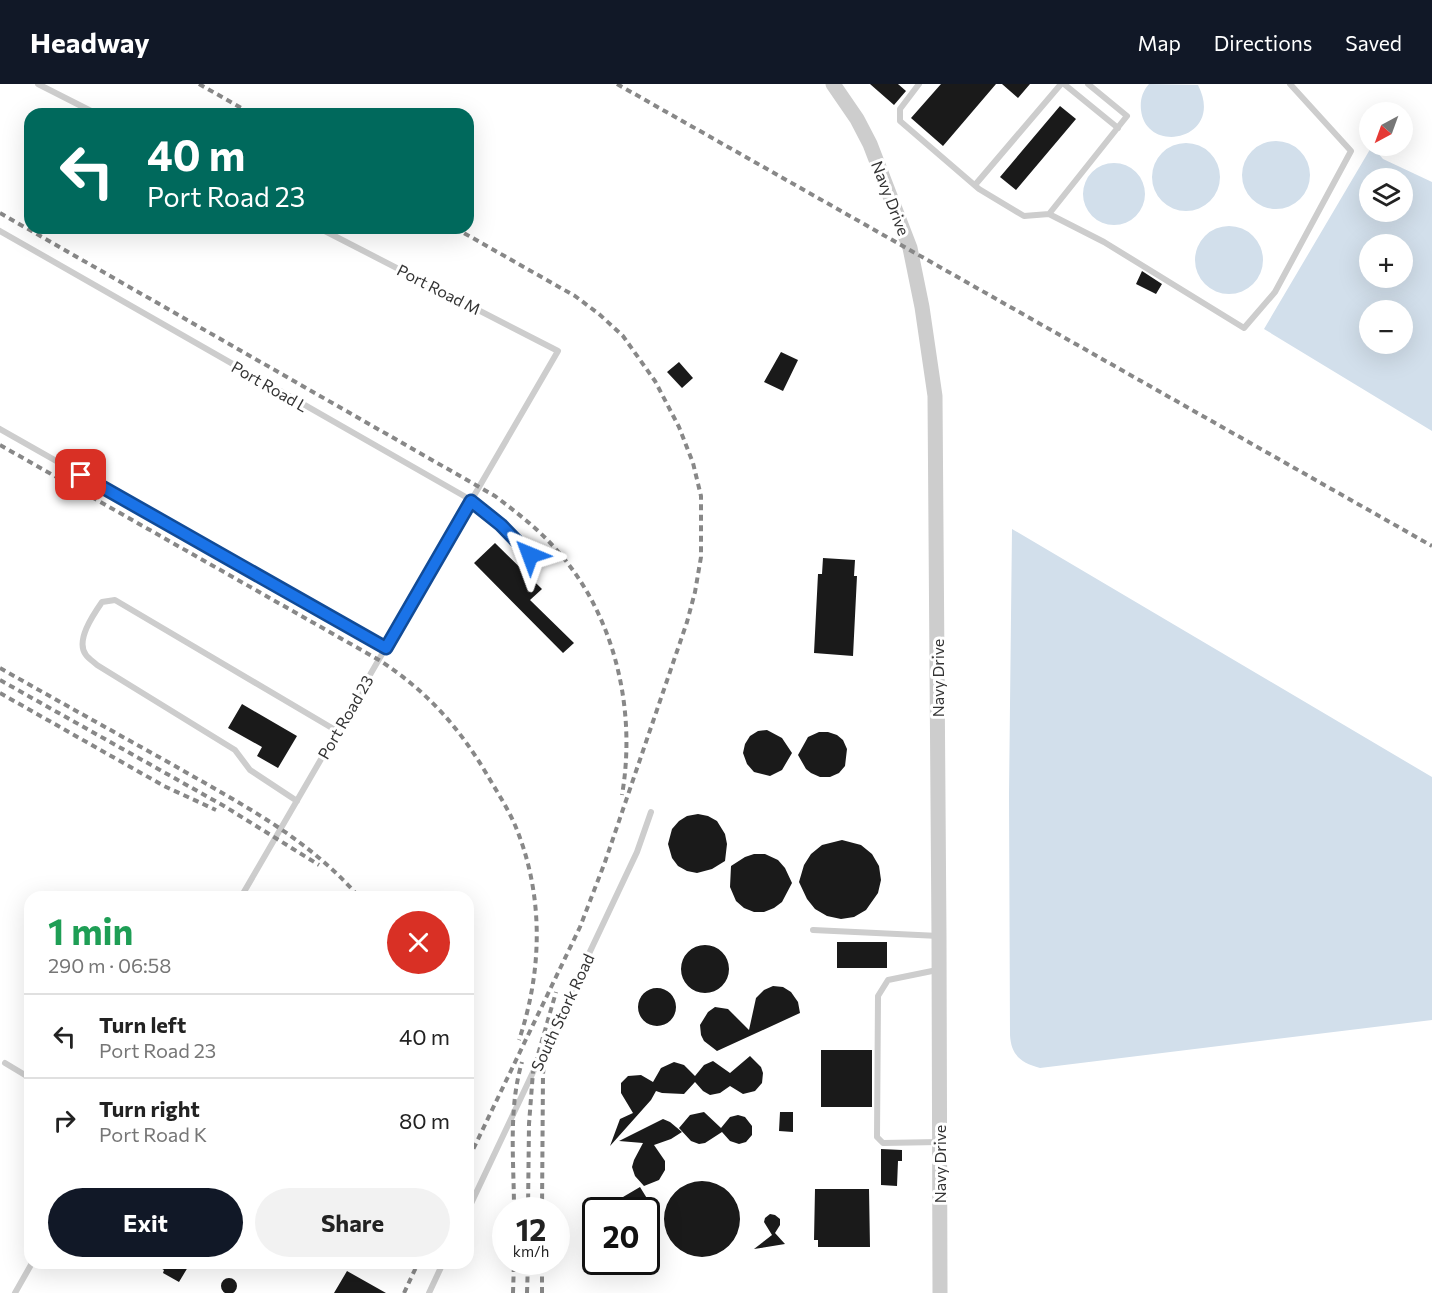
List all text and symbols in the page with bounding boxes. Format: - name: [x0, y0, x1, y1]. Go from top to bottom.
- text: Headway: [30, 25, 150, 59]
- text: Map: [1138, 30, 1181, 55]
- text: Directions: [1214, 30, 1312, 55]
- text: Saved: [1345, 30, 1402, 55]
- north arrow: [1359, 102, 1413, 156]
- map controls: [1359, 102, 1413, 354]
- text: 40 m: [147, 128, 245, 180]
- icon: left: [48, 132, 126, 210]
- street label: Navy Drive: [868, 158, 914, 238]
- button: layers: [1359, 168, 1413, 222]
- text: Port Road 23: [147, 180, 305, 213]
- button: +: [1359, 234, 1413, 288]
- street label: Port Road M: [394, 260, 484, 318]
- button: −: [1359, 300, 1413, 354]
- street label: Port Road L: [228, 357, 312, 415]
- pin: [55, 449, 106, 500]
- icon: arrive: [64, 458, 97, 491]
- position arrow: [498, 523, 562, 587]
- street label: Navy Drive: [928, 639, 947, 717]
- street label: Port Road 23: [313, 672, 377, 762]
- text: 1 min: [48, 908, 133, 952]
- button: close: [387, 911, 450, 974]
- street label: South Stork Road: [526, 950, 598, 1074]
- text: 290 m · 06:58: [48, 953, 171, 977]
- text: Turn left: [99, 1011, 186, 1038]
- icon: left: [48, 1020, 81, 1053]
- text: 40 m: [399, 1023, 450, 1050]
- text: Port Road 23: [99, 1038, 216, 1062]
- text: Turn right: [99, 1095, 200, 1122]
- icon: right: [48, 1104, 81, 1137]
- text: 80 m: [399, 1107, 450, 1134]
- text: Port Road K: [99, 1122, 207, 1146]
- street label: Navy Drive: [930, 1125, 949, 1203]
- button: Exit: [48, 1188, 243, 1257]
- button: Share: [255, 1188, 450, 1257]
- speed limit sign: 20: [582, 1197, 660, 1275]
- text: 12: [516, 1210, 546, 1247]
- text: km/h: [513, 1242, 549, 1260]

